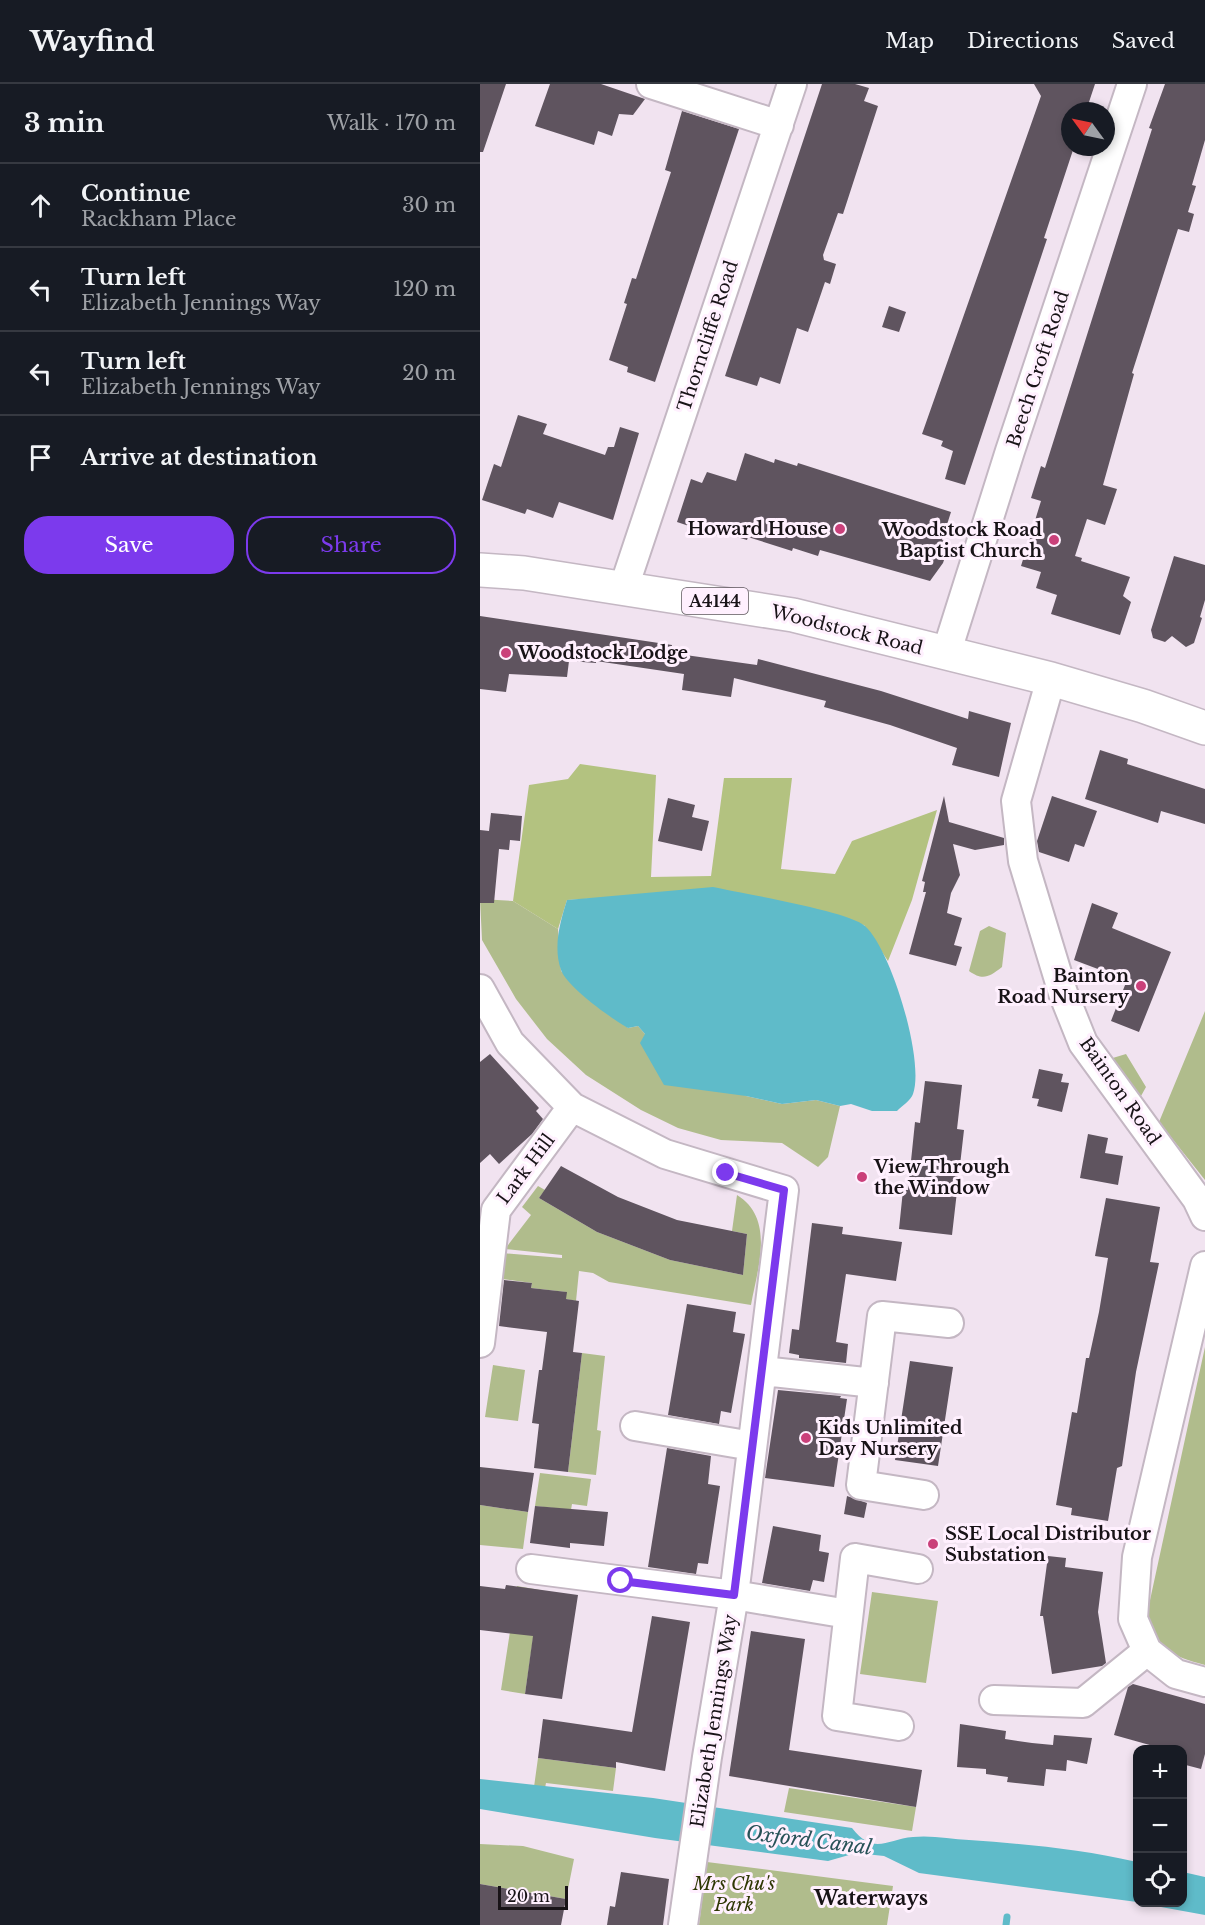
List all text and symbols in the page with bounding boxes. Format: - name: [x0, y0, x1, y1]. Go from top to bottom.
- text: Wayfind: [30, 24, 155, 59]
- text: Map: [885, 28, 934, 54]
- text: Directions: [967, 28, 1079, 54]
- text: Saved: [1112, 28, 1175, 54]
- north arrow: [1061, 102, 1115, 156]
- text: 3 min: [24, 107, 105, 139]
- text: Walk · 170 m: [327, 111, 456, 135]
- text: Continue: [81, 180, 190, 207]
- icon: ahead: [24, 189, 57, 222]
- text: 30 m: [402, 193, 456, 217]
- text: Rackham Place: [81, 207, 236, 231]
- street label: Thorncliffe Road: [673, 258, 743, 414]
- text: Turn left: [81, 264, 186, 291]
- icon: left: [24, 273, 57, 306]
- text: 120 m: [393, 277, 456, 301]
- street label: Beech Croft Road: [1002, 288, 1074, 450]
- text: Elizabeth Jennings Way: [81, 291, 321, 315]
- text: Turn left: [81, 348, 186, 375]
- icon: left: [24, 357, 57, 390]
- text: 20 m: [402, 361, 456, 385]
- text: Elizabeth Jennings Way: [81, 375, 321, 399]
- icon: arrive: [24, 441, 57, 474]
- text: Arrive at destination: [81, 444, 318, 471]
- button: Save: [24, 516, 234, 574]
- button: Share: [246, 516, 456, 574]
- place label: Howard House: [687, 518, 828, 540]
- place label: Woodstock Road Baptist Church: [881, 519, 1042, 562]
- marker: Howard House: [833, 522, 847, 536]
- marker: Woodstock Road Baptist Church: [1047, 533, 1061, 547]
- road number: A4144: [682, 588, 748, 614]
- street label: Woodstock Road: [768, 600, 925, 660]
- place label: Woodstock Lodge: [517, 642, 688, 664]
- marker: Woodstock Lodge: [499, 646, 513, 660]
- place label: Bainton Road Nursery: [997, 965, 1129, 1008]
- marker: Bainton Road Nursery: [1134, 979, 1148, 993]
- street label: Bainton Road: [1075, 1033, 1165, 1149]
- street label: Lark Hill: [492, 1129, 560, 1208]
- place label: View Through the Window: [873, 1156, 1010, 1199]
- route end: [712, 1159, 738, 1185]
- marker: View Through the Window: [855, 1170, 869, 1184]
- place label: Kids Unlimited Day Nursery: [818, 1417, 963, 1460]
- marker: Kids Unlimited Day Nursery: [799, 1431, 813, 1445]
- place label: SSE Local Distributor Substation: [945, 1523, 1151, 1566]
- marker: SSE Local Distributor Substation: [926, 1537, 940, 1551]
- route start: [607, 1567, 633, 1593]
- street label: Elizabeth Jennings Way: [686, 1612, 742, 1829]
- map controls: [1133, 1745, 1187, 1907]
- button: +: [1133, 1745, 1187, 1799]
- button: −: [1133, 1799, 1187, 1853]
- water label: Oxford Canal: [745, 1820, 874, 1860]
- button: locate: [1133, 1853, 1187, 1907]
- park label: Mrs Chu's Park: [692, 1873, 775, 1916]
- scale bar: [498, 1883, 568, 1910]
- text: 20 m: [507, 1886, 550, 1906]
- district label: Waterways: [813, 1886, 928, 1910]

